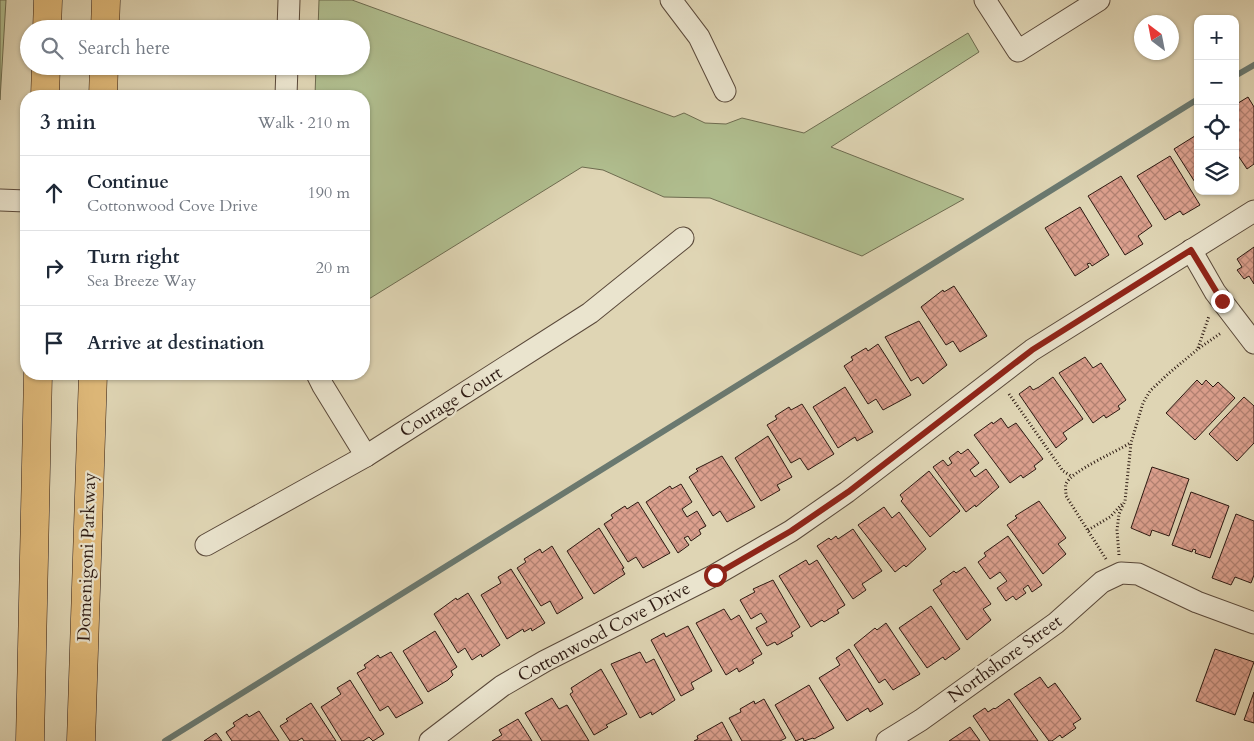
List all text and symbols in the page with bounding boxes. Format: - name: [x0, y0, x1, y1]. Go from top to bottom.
- north arrow: [1134, 15, 1179, 60]
- map controls: [1194, 15, 1239, 195]
- button: +: [1194, 15, 1239, 60]
- search box: [20, 20, 370, 75]
- icon: search: [38, 34, 66, 62]
- text: Search here: [78, 35, 170, 61]
- button: −: [1194, 60, 1239, 105]
- button: locate: [1194, 105, 1239, 150]
- text: 3 min: [40, 108, 96, 137]
- text: Walk · 210 m: [258, 112, 350, 134]
- button: layers: [1194, 150, 1239, 195]
- text: Continue: [87, 169, 169, 195]
- icon: ahead: [40, 179, 68, 207]
- text: 190 m: [308, 182, 350, 204]
- text: Cottonwood Cove Drive: [87, 195, 258, 217]
- text: Turn right: [87, 244, 179, 270]
- icon: right: [40, 254, 68, 282]
- text: 20 m: [316, 257, 350, 279]
- text: Sea Breeze Way: [87, 270, 196, 292]
- route end: [1211, 290, 1234, 313]
- icon: arrive: [40, 329, 68, 357]
- text: Arrive at destination: [87, 330, 264, 356]
- street label: Courage Court: [395, 360, 507, 443]
- street label: Domenigoni Parkway: [72, 471, 102, 642]
- route start: [704, 564, 727, 587]
- street label: Cottonwood Cove Drive: [513, 576, 695, 688]
- street label: Northshore Street: [943, 609, 1067, 709]

